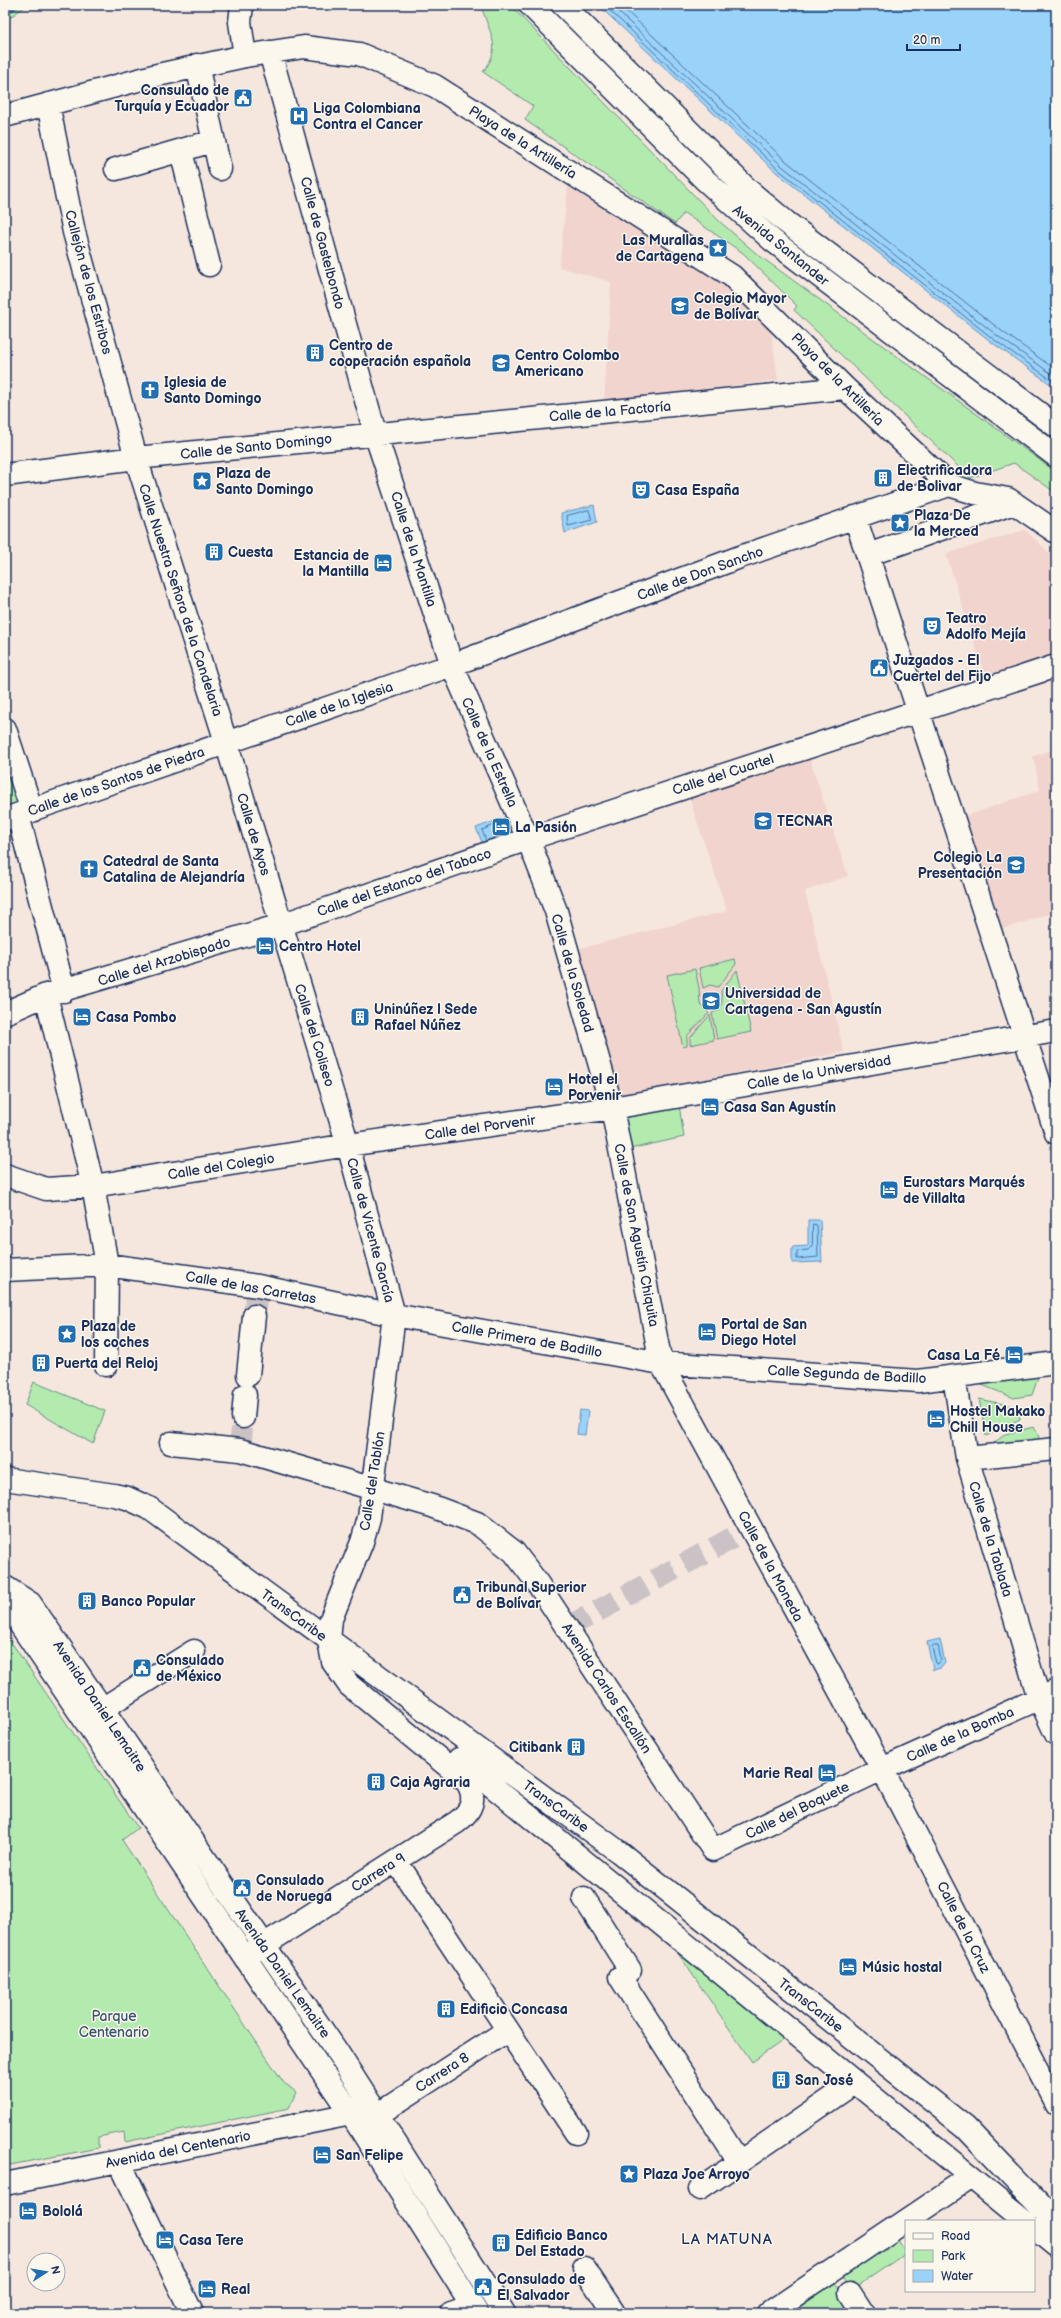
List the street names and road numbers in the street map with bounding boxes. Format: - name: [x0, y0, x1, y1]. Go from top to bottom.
- street label: Playa de la Artillería: [466, 102, 580, 183]
- street label: Calle de Gastelbondo: [297, 175, 348, 311]
- street label: Avenida Santander: [729, 201, 833, 290]
- street label: Callejón de los Estribos: [61, 208, 116, 356]
- street label: Playa de la Artillería: [788, 329, 888, 429]
- street label: Calle de la Factoría: [548, 398, 672, 425]
- street label: Calle de Santo Domingo: [179, 430, 333, 463]
- street label: Calle Nuestra Señora de la Candelaria: [135, 482, 226, 719]
- street label: Calle de la Mantilla: [387, 489, 440, 609]
- street label: Calle de Don Sancho: [635, 543, 766, 604]
- street label: Calle de la Iglesia: [283, 678, 395, 731]
- street label: Calle de la Estrella: [458, 695, 521, 810]
- street label: Calle de los Santos de Piedra: [26, 743, 207, 820]
- street label: Calle del Cuartel: [670, 750, 776, 799]
- street label: Calle de Ayos: [233, 791, 274, 878]
- street label: Calle del Estanco del Tabaco: [315, 845, 494, 920]
- street label: Calle de la Soledad: [547, 912, 598, 1034]
- street label: Calle del Arzobispado: [96, 933, 233, 990]
- street label: Calle del Coliseo: [291, 982, 338, 1089]
- street label: Calle de la Universidad: [746, 1051, 892, 1094]
- street label: Calle del Porvenir: [424, 1111, 537, 1144]
- street label: Calle de San Agustín Chiquita: [610, 1142, 663, 1328]
- street label: Calle del Colegio: [166, 1150, 276, 1183]
- street label: Calle de Vicente García: [343, 1156, 398, 1304]
- street label: Calle de las Carretas: [184, 1268, 318, 1307]
- street label: Calle Primera de Badillo: [450, 1318, 604, 1361]
- street label: Calle Segunda de Badillo: [767, 1362, 927, 1387]
- street label: Calle del Tablón: [356, 1430, 389, 1532]
- street label: Calle de la Tablada: [965, 1479, 1016, 1599]
- street label: Calle de la Moneda: [734, 1508, 807, 1625]
- street label: TransCaribe: [257, 1586, 330, 1645]
- street label: Avenida Carlos Escallón: [558, 1620, 655, 1757]
- street label: Avenida Daniel Lemaitre: [49, 1638, 150, 1775]
- street label: Calle de la Bomba: [904, 1703, 1017, 1766]
- street label: TransCaribe: [519, 1777, 592, 1836]
- street label: Calle del Boquete: [743, 1778, 852, 1843]
- street label: Carrera 9: [348, 1849, 408, 1896]
- street label: Calle de la Cruz: [933, 1879, 994, 1976]
- street label: Avenida Daniel Lemaitre: [231, 1905, 334, 2041]
- street label: TransCaribe: [775, 1975, 847, 2036]
- street label: Carrera 8: [412, 2049, 472, 2096]
- street label: Avenida del Centenario: [104, 2127, 252, 2172]

